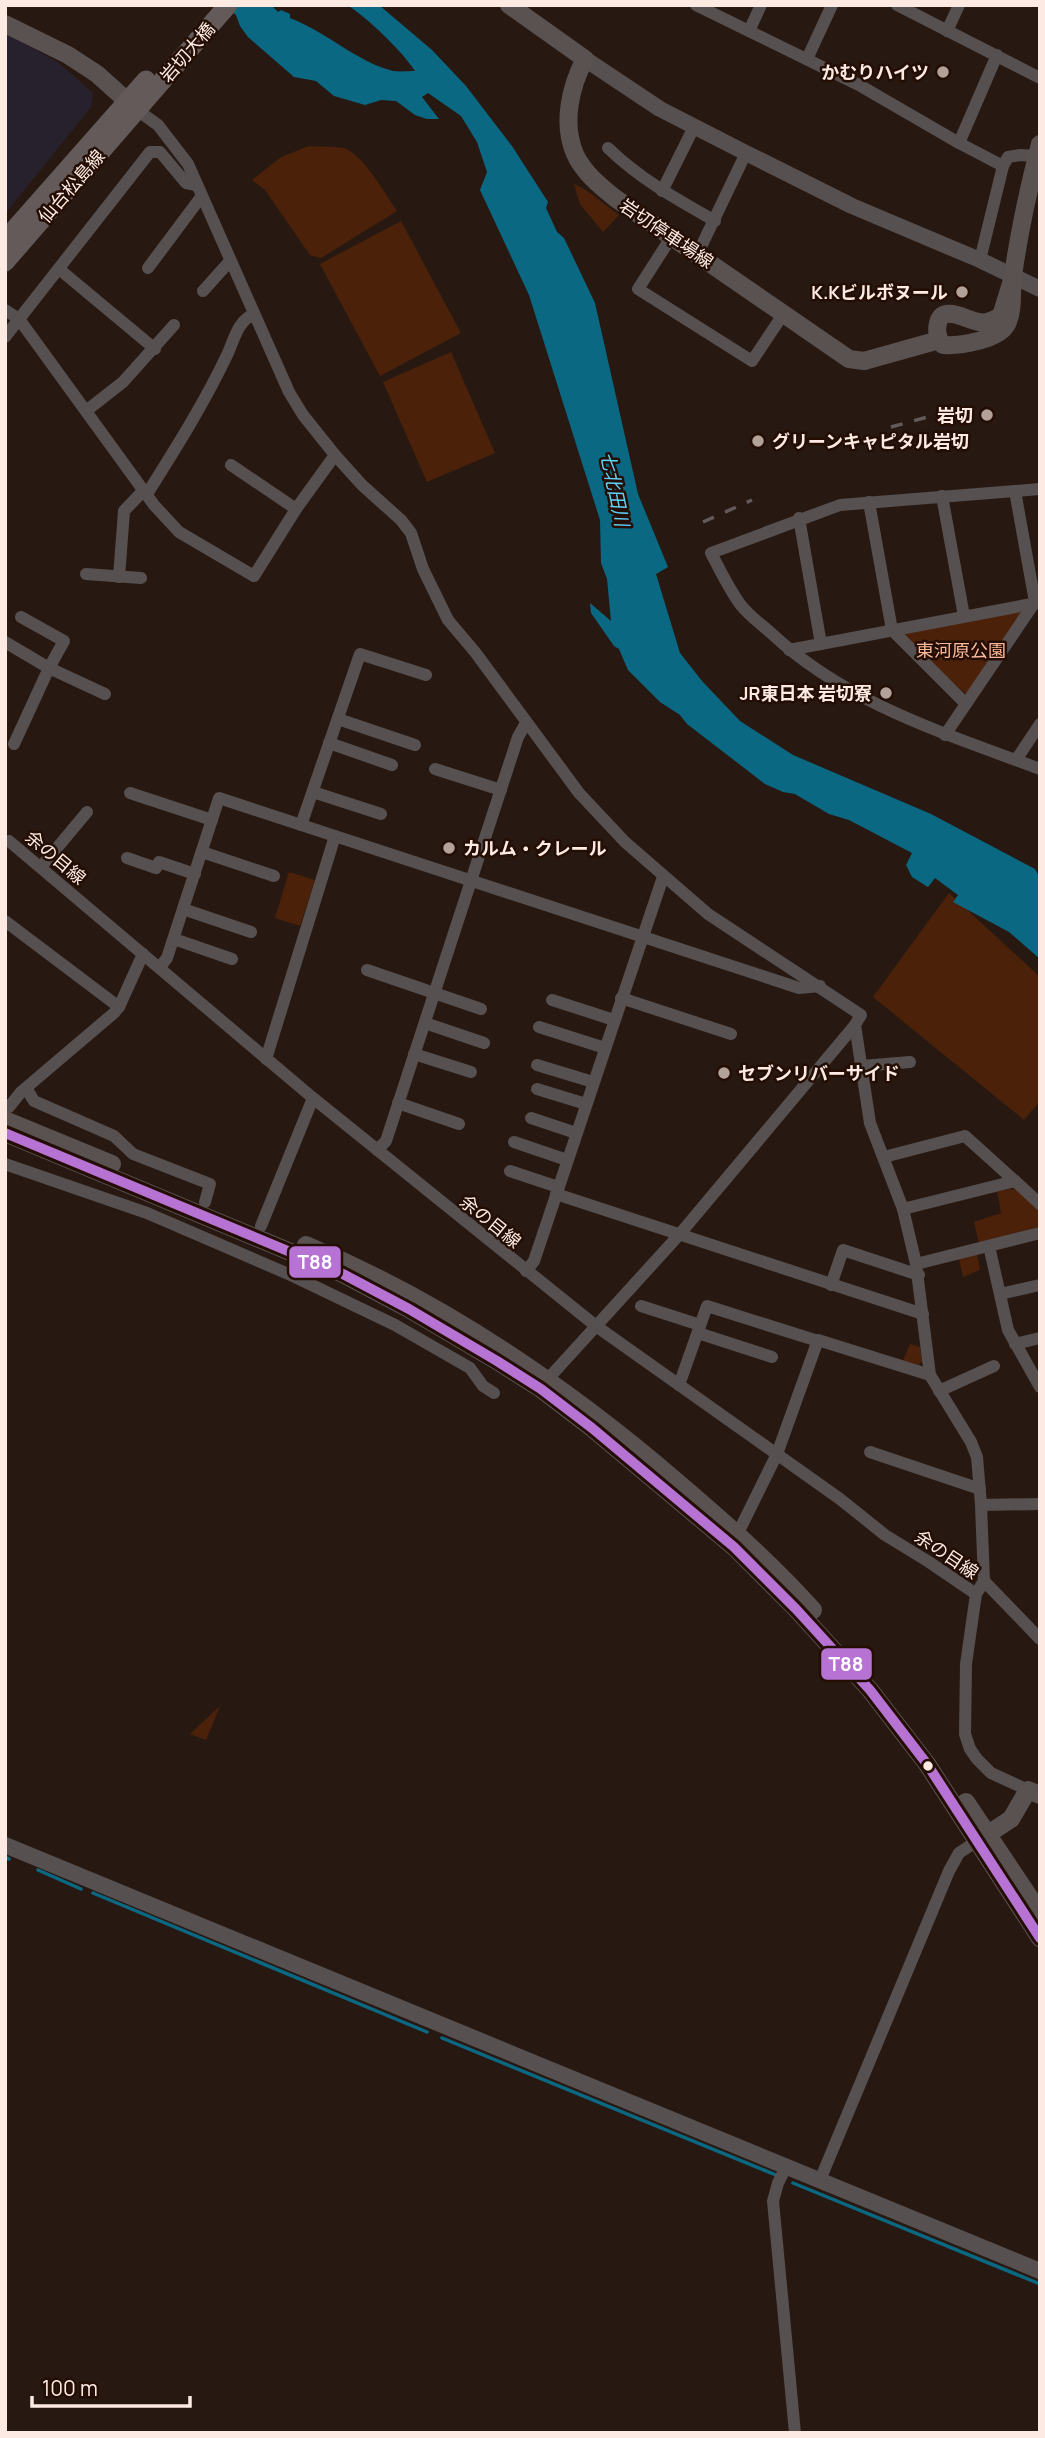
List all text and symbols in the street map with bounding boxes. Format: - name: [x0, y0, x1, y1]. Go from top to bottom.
- street label: 岩切大橋: [154, 17, 220, 87]
- place label: かむりハイツ: [821, 60, 929, 84]
- marker: かむりハイツ: [935, 64, 951, 80]
- street label: 仙台松島線: [32, 144, 110, 228]
- street label: 岩切停車場線: [616, 193, 718, 273]
- place label: K.Kビルボヌール: [811, 280, 948, 304]
- marker: K.Kビルボヌール: [954, 284, 970, 300]
- place label: 岩切: [937, 403, 973, 427]
- marker: 岩切: [979, 407, 995, 423]
- place label: グリーンキャピタル岩切: [772, 429, 969, 453]
- marker: グリーンキャピタル岩切: [750, 433, 766, 449]
- water label: 七北田川: [594, 449, 636, 531]
- park label: 東河原公園: [916, 638, 1006, 662]
- place label: JR東日本 岩切寮: [740, 681, 872, 705]
- marker: JR東日本 岩切寮: [878, 685, 894, 701]
- street label: 余の目線: [21, 825, 91, 889]
- place label: カルム・クレール: [463, 836, 607, 860]
- marker: カルム・クレール: [441, 840, 457, 856]
- place label: セブンリバーサイド: [738, 1061, 900, 1085]
- marker: セブンリバーサイド: [716, 1065, 732, 1081]
- street label: 余の目線: [455, 1189, 527, 1253]
- line badge: T88: [288, 1245, 342, 1279]
- text: T88: [298, 1249, 332, 1275]
- street label: 余の目線: [910, 1524, 984, 1584]
- line badge: T88: [820, 1647, 873, 1681]
- text: T88: [829, 1651, 863, 1677]
- unlabelled marker: [921, 1759, 935, 1773]
- scale bar: [32, 2364, 189, 2408]
- text: 100 m: [42, 2374, 98, 2402]

